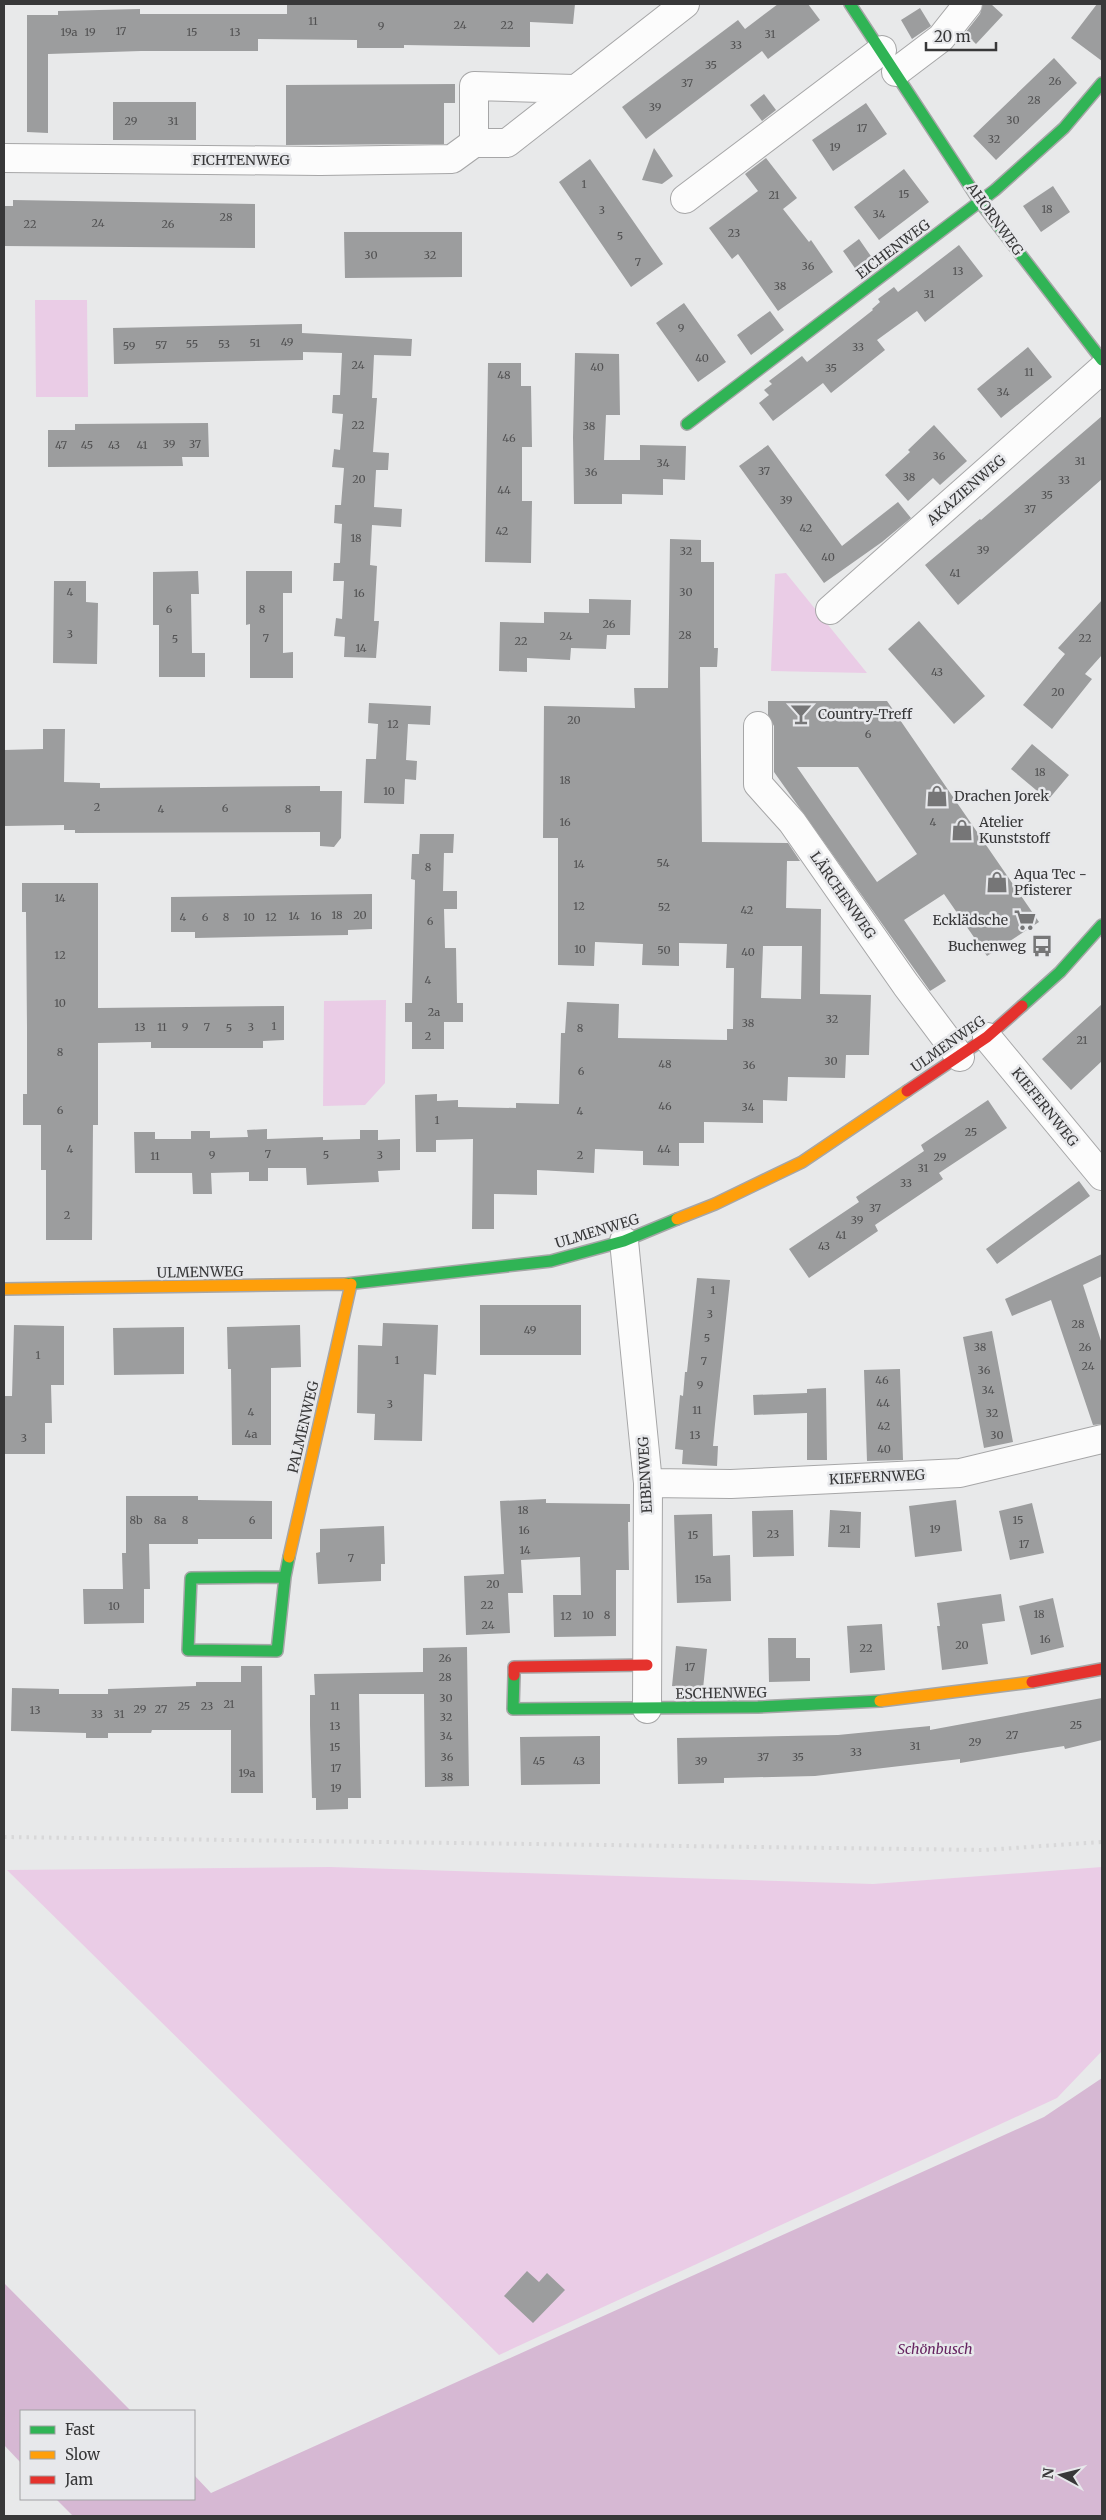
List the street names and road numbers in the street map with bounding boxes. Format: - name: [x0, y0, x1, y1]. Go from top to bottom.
- street label: FICHTENWEG: [192, 151, 290, 169]
- street label: AHORNWEG: [962, 178, 1027, 259]
- street label: EICHENWEG: [853, 215, 933, 283]
- street label: AKAZIENWEG: [922, 451, 1009, 530]
- street label: LÄRCHENWEG: [806, 848, 880, 942]
- street label: ULMENWEG: [907, 1012, 989, 1076]
- street label: KIEFERNWEG: [1008, 1064, 1082, 1150]
- street label: ULMENWEG: [553, 1210, 641, 1252]
- street label: ULMENWEG: [157, 1262, 243, 1282]
- street label: PALMENWEG: [284, 1379, 322, 1475]
- street label: EIBENWEG: [634, 1436, 656, 1514]
- street label: KIEFERNWEG: [829, 1465, 925, 1489]
- street label: ESCHENWEG: [675, 1683, 767, 1703]

